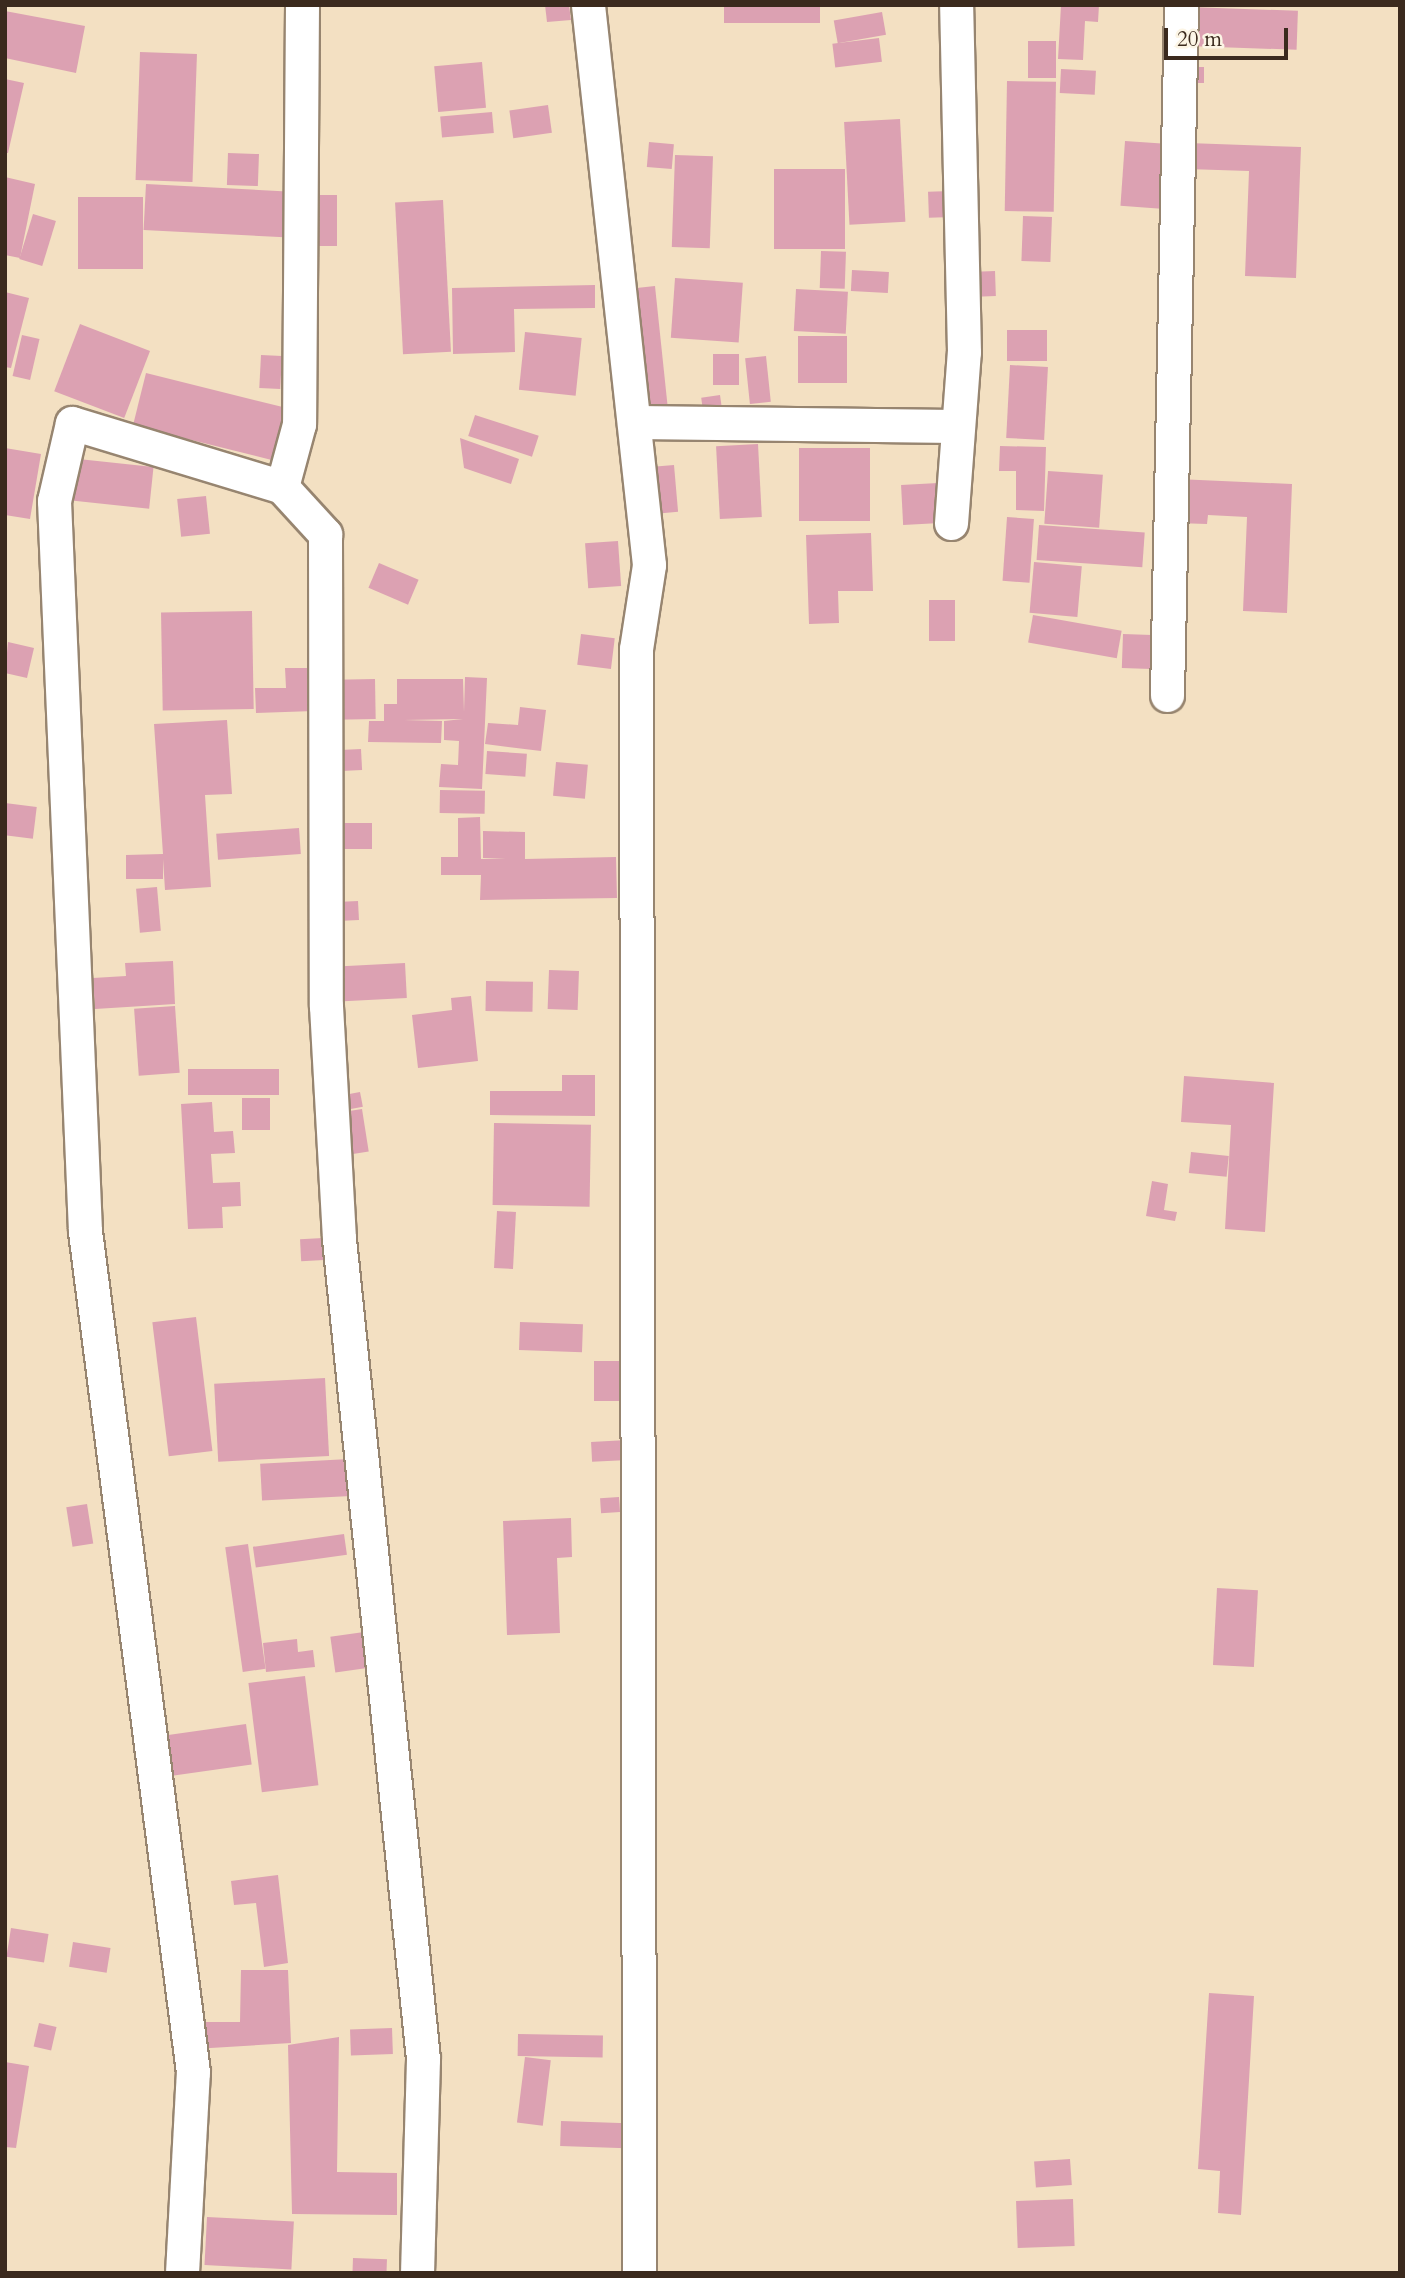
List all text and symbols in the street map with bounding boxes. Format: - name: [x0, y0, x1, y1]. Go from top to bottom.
- scale bar: [1167, 14, 1291, 58]
- text: 20 m: [1177, 25, 1222, 54]

